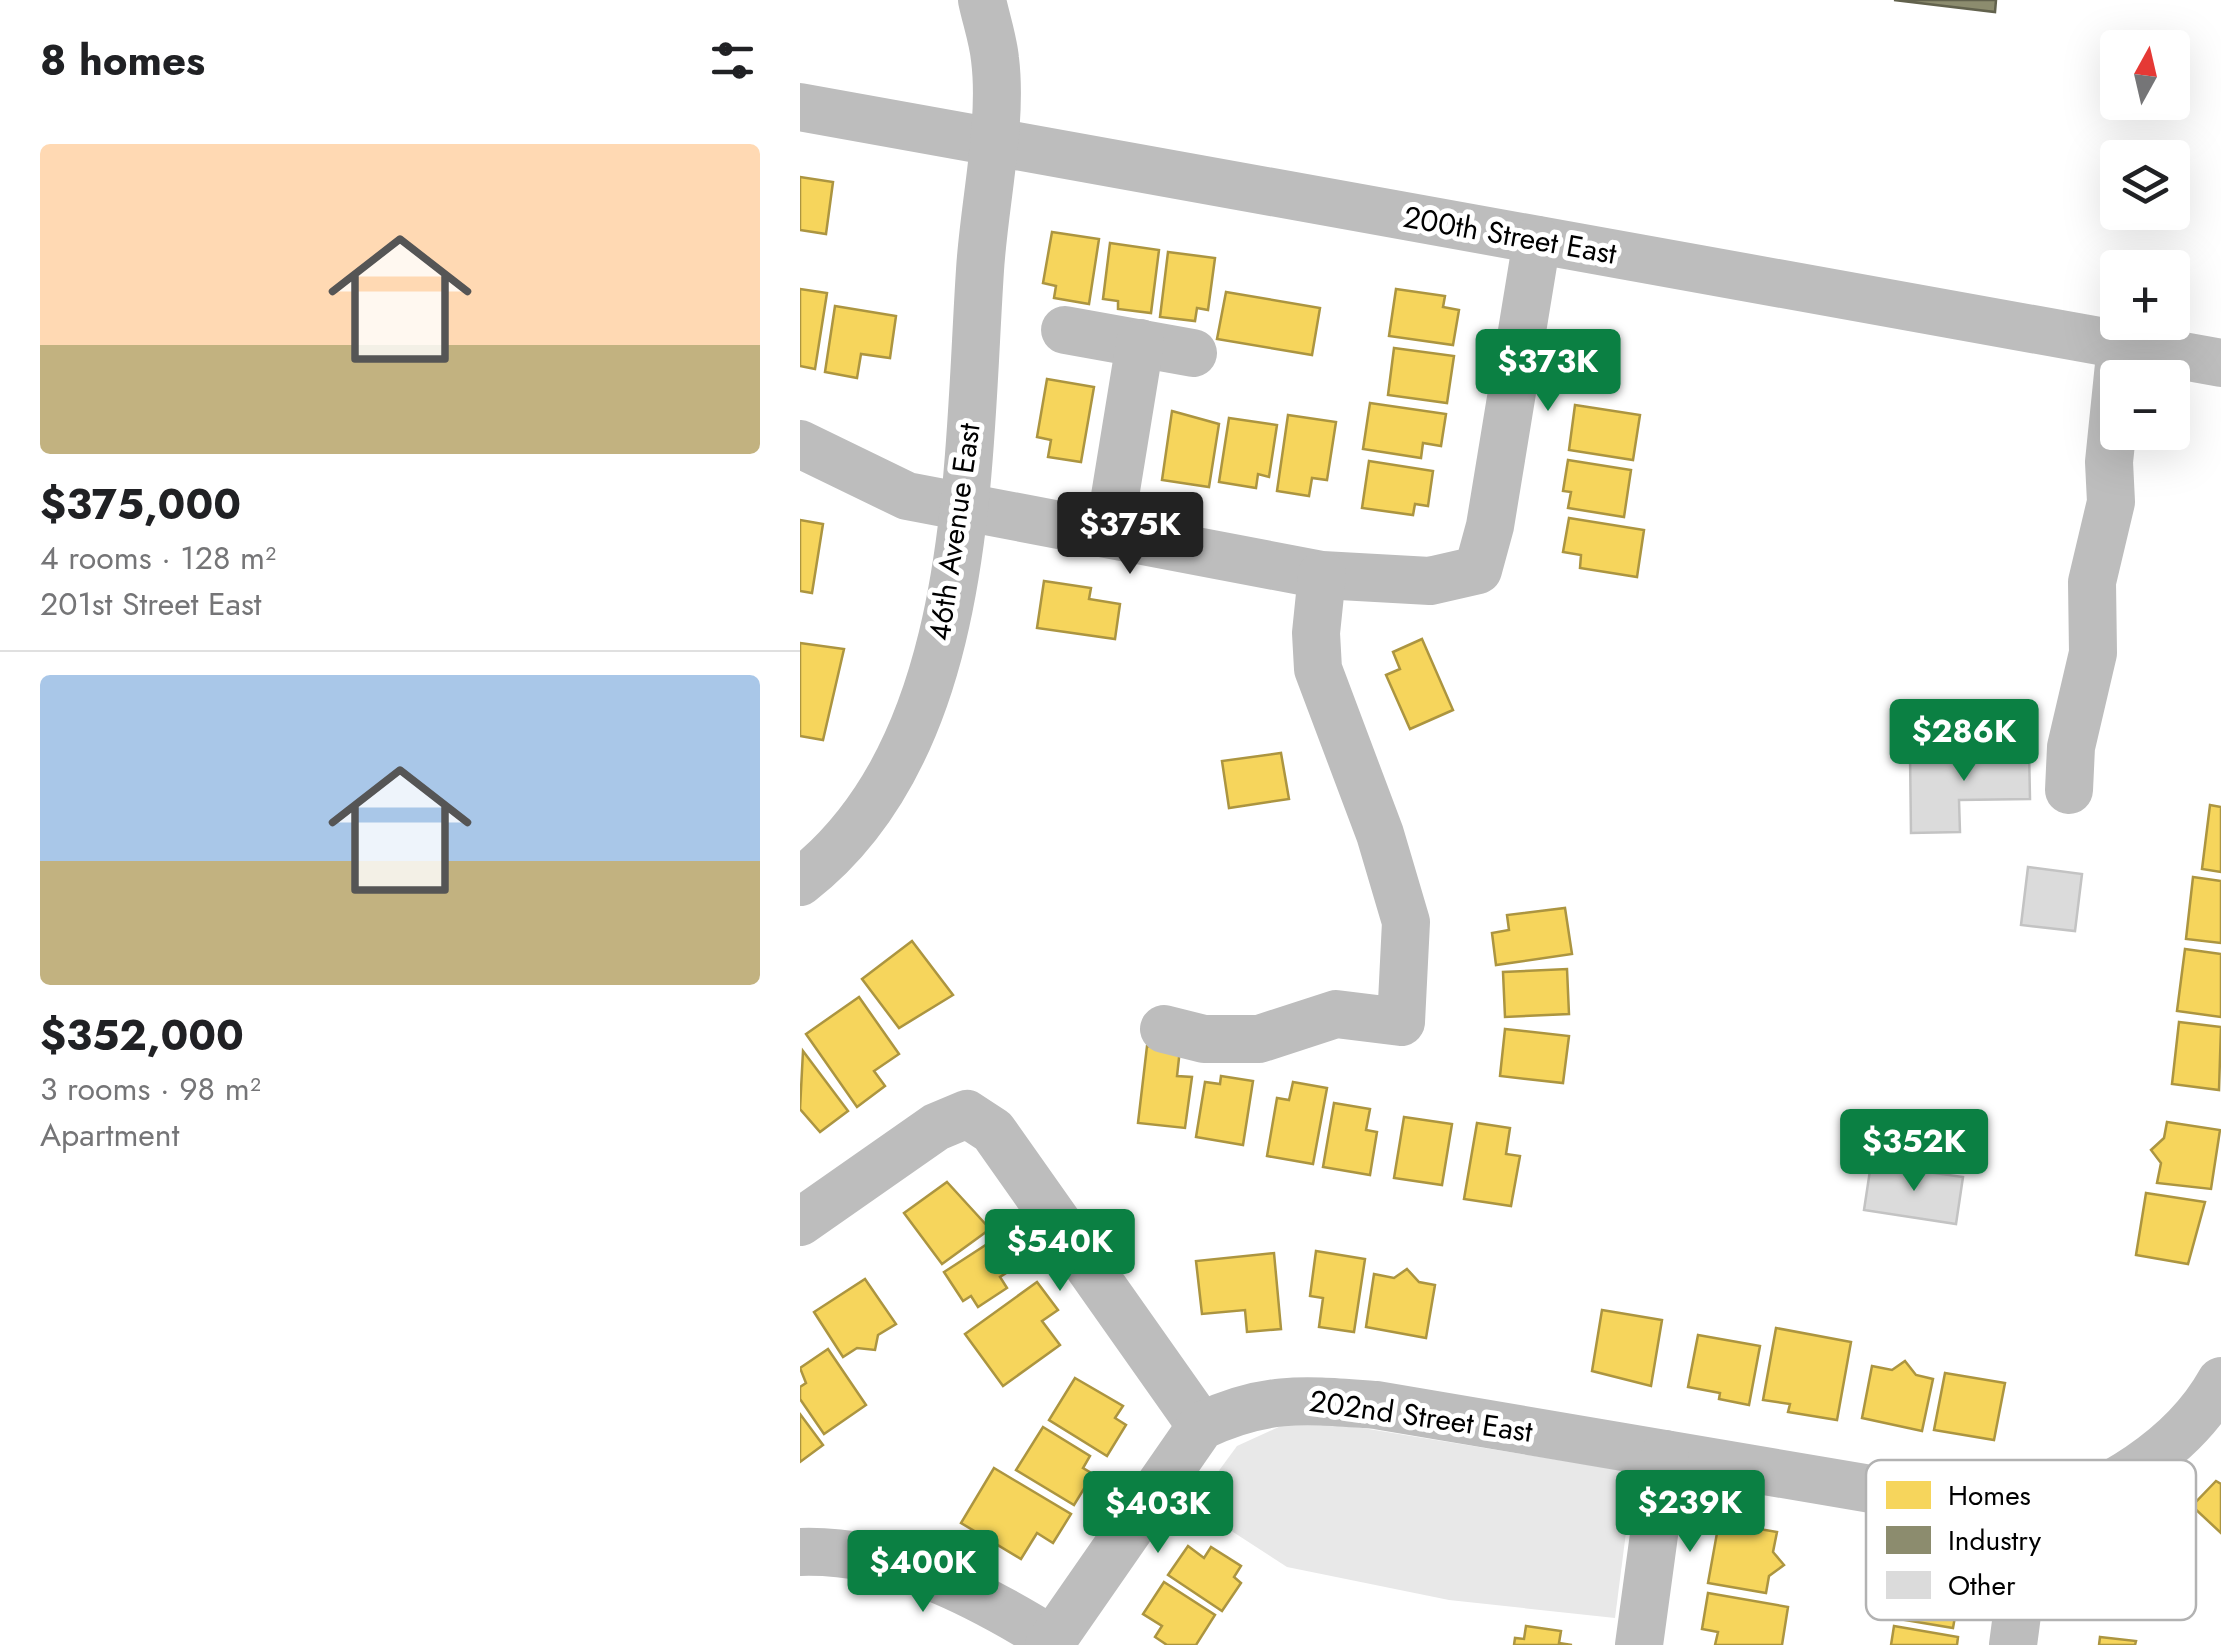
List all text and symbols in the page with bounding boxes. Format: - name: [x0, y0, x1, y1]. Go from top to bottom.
- text: 8 homes: [40, 30, 205, 91]
- north arrow: [2100, 30, 2190, 120]
- map controls: [2100, 30, 2190, 450]
- icon: filters: [705, 33, 760, 88]
- button: layers: [2100, 140, 2190, 230]
- street label: 200th Street East: [1400, 195, 1621, 275]
- icon: home: [310, 209, 490, 389]
- button: +: [2100, 250, 2190, 340]
- pin: $373K: [1478, 329, 1618, 414]
- text: $373K: [1498, 338, 1598, 384]
- button: −: [2100, 360, 2190, 450]
- street label: 46th Avenue East: [917, 420, 991, 644]
- text: $375,000: [40, 474, 241, 535]
- pin: $375K: [1060, 492, 1200, 577]
- text: $375K: [1079, 501, 1181, 547]
- text: 4 rooms · 128 m²: [40, 535, 276, 581]
- text: 201st Street East: [40, 581, 262, 627]
- pin: $286K: [1894, 699, 2034, 784]
- text: $286K: [1912, 708, 2016, 754]
- icon: home: [310, 740, 490, 920]
- text: $352,000: [40, 1005, 244, 1066]
- text: 3 rooms · 98 m²: [40, 1066, 261, 1112]
- pin: $352K: [1844, 1109, 1984, 1194]
- text: Apartment: [40, 1112, 179, 1158]
- text: $352K: [1862, 1118, 1966, 1164]
- pin: $540K: [990, 1209, 1130, 1294]
- text: $540K: [1007, 1218, 1113, 1264]
- street label: 202nd Street East: [1307, 1379, 1536, 1453]
- legend: [1866, 1460, 2196, 1620]
- pin: $239K: [1620, 1470, 1760, 1555]
- pin: $403K: [1088, 1471, 1228, 1556]
- text: Homes: [1948, 1475, 2031, 1516]
- text: $239K: [1638, 1479, 1742, 1525]
- text: $403K: [1105, 1480, 1211, 1526]
- text: Industry: [1948, 1520, 2042, 1561]
- pin: $400K: [853, 1530, 993, 1615]
- text: $400K: [870, 1539, 976, 1585]
- text: Other: [1948, 1565, 2016, 1606]

